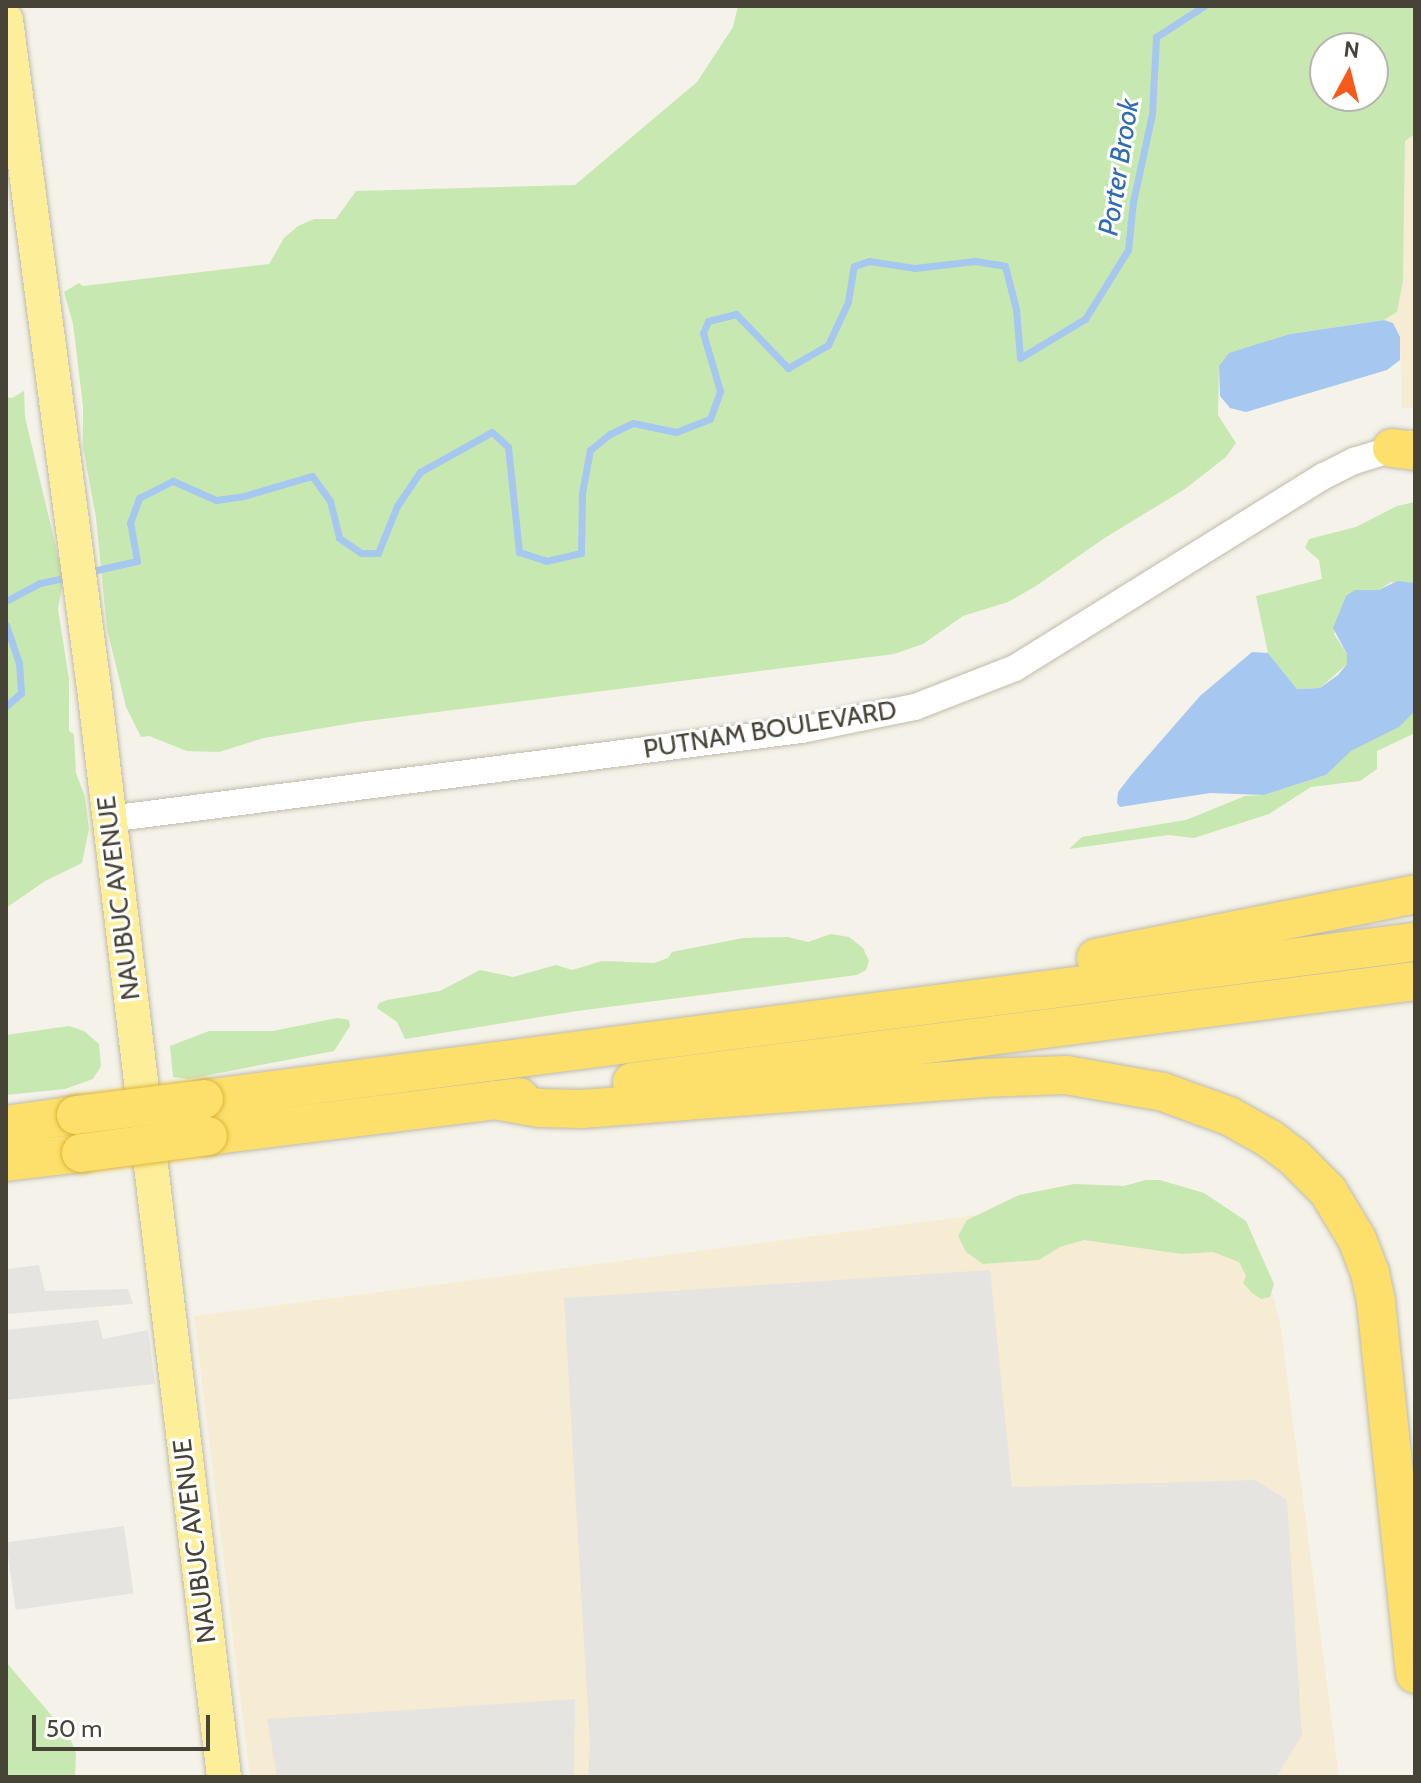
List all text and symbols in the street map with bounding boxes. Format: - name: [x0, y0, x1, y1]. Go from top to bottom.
- north arrow: [1309, 32, 1389, 112]
- text: N: [1342, 35, 1361, 64]
- water label: Porter Brook: [1091, 96, 1145, 238]
- street label: PUTNAM BOULEVARD: [641, 695, 899, 765]
- street label: NAUBUC AVENUE: [91, 794, 147, 1002]
- street label: NAUBUC AVENUE: [167, 1437, 223, 1645]
- scale bar: [36, 1699, 214, 1749]
- text: 50 m: [46, 1714, 102, 1743]

